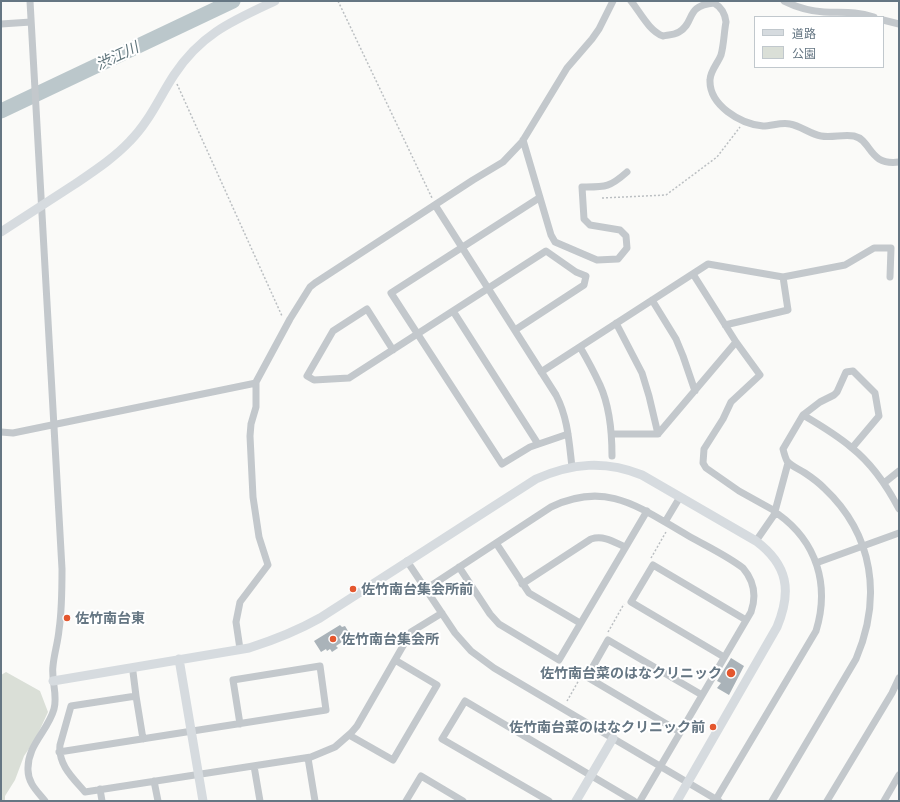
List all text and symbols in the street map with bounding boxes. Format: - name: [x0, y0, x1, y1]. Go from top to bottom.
- legend: [754, 16, 884, 68]
- text: 道路: [792, 26, 816, 40]
- water label: 渋江川: [93, 38, 141, 74]
- text: 公園: [792, 46, 816, 60]
- place label: 佐竹南台集会所前: [361, 581, 473, 597]
- marker: 佐竹南台集会所前: [348, 584, 358, 594]
- place label: 佐竹南台東: [75, 610, 145, 626]
- marker: 佐竹南台東: [62, 613, 72, 623]
- place label: 佐竹南台集会所: [341, 631, 439, 647]
- marker: 佐竹南台集会所: [328, 634, 338, 644]
- place label: 佐竹南台菜のはなクリニック: [540, 665, 722, 681]
- marker: 佐竹南台菜のはなクリニック: [725, 667, 737, 679]
- place label: 佐竹南台菜のはなクリニック前: [509, 719, 705, 735]
- marker: 佐竹南台菜のはなクリニック前: [708, 722, 718, 732]

